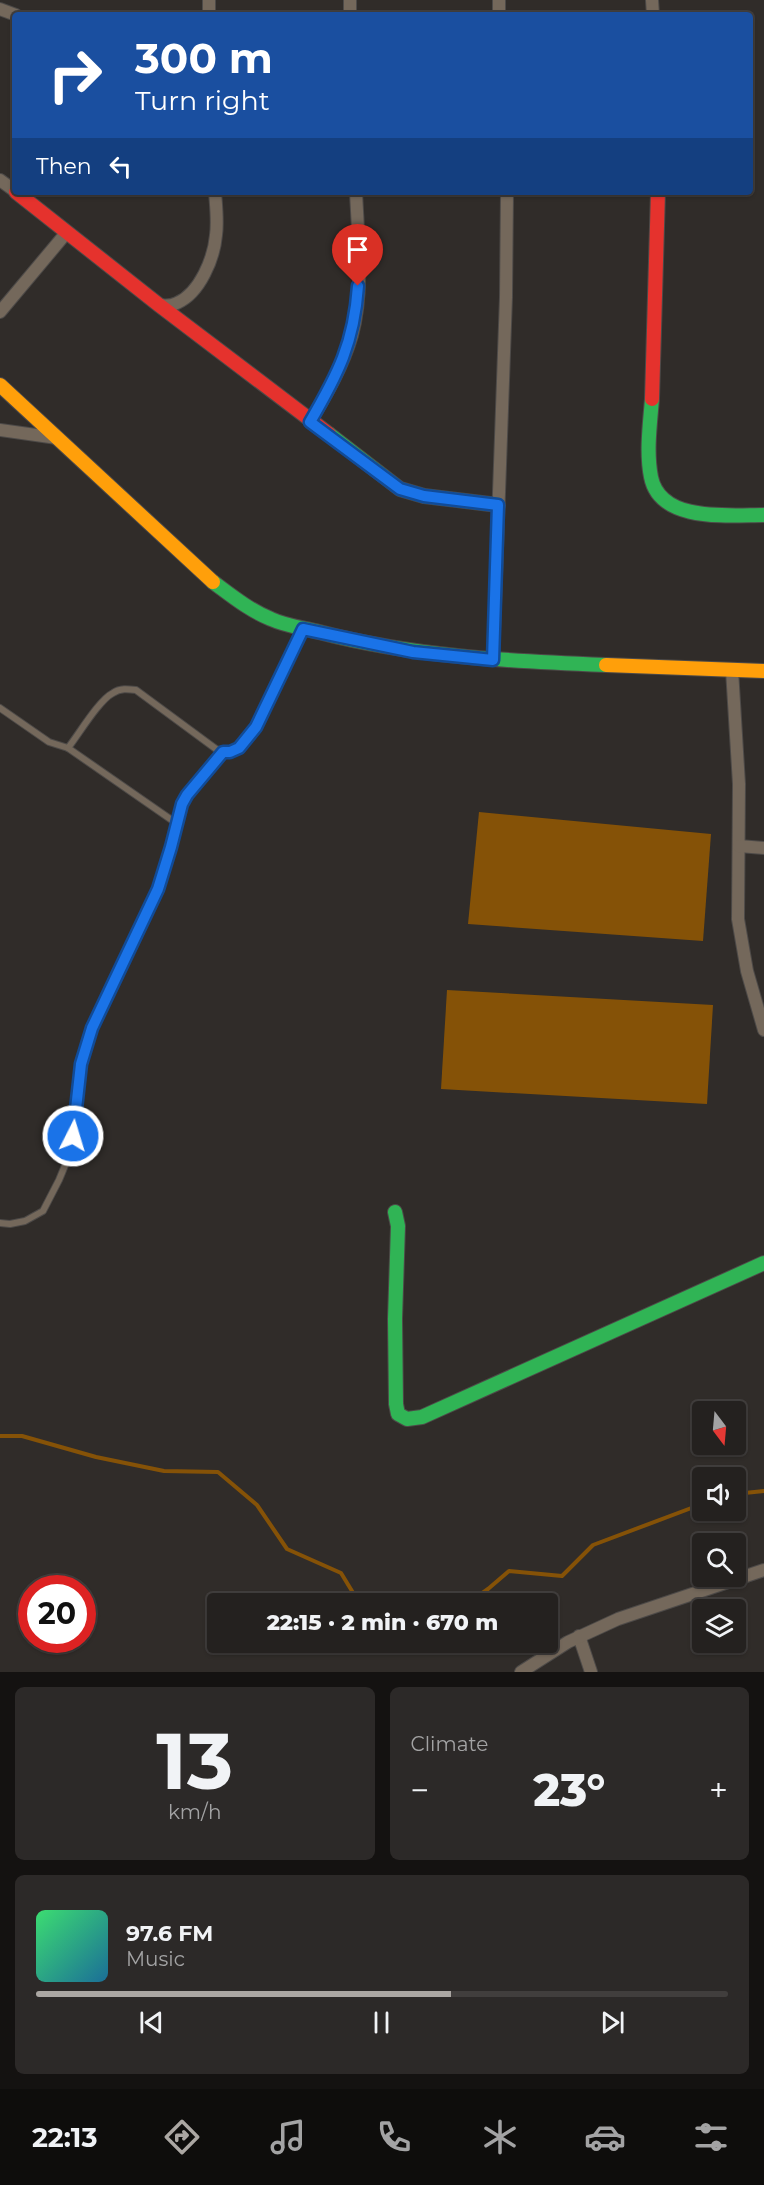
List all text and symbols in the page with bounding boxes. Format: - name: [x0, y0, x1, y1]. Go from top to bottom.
- text: 300 m: [135, 32, 273, 84]
- icon: right: [36, 36, 114, 114]
- text: Turn right: [135, 84, 270, 117]
- icon: left: [104, 150, 137, 183]
- text: Then: [36, 153, 92, 180]
- pin: [332, 224, 383, 286]
- icon: arrive: [341, 233, 374, 266]
- position arrow: [41, 1104, 105, 1168]
- north arrow: [692, 1401, 746, 1455]
- map controls: [692, 1401, 746, 1653]
- button: sound: [692, 1467, 746, 1521]
- button: search: [692, 1533, 746, 1587]
- speed limit sign: 20: [18, 1575, 96, 1653]
- button: layers: [692, 1599, 746, 1653]
- text: 22:15 · 2 min · 670 m: [267, 1609, 498, 1636]
- text: 13: [156, 1713, 233, 1809]
- text: Climate: [411, 1732, 488, 1756]
- text: 23°: [533, 1762, 605, 1817]
- text: −: [411, 1770, 429, 1810]
- text: +: [709, 1770, 728, 1810]
- text: km/h: [168, 1800, 221, 1824]
- text: 97.6 FM: [126, 1920, 213, 1947]
- text: Music: [126, 1947, 185, 1971]
- icon: previous: [135, 2006, 168, 2039]
- icon: pause: [365, 2006, 398, 2039]
- icon: next: [596, 2006, 629, 2039]
- icon: directions: [161, 2116, 203, 2158]
- icon: music: [267, 2116, 309, 2158]
- icon: phone: [373, 2116, 415, 2158]
- icon: climate: [479, 2116, 521, 2158]
- icon: car: [584, 2116, 626, 2158]
- icon: filters: [690, 2116, 732, 2158]
- text: 22:13: [32, 2121, 97, 2154]

